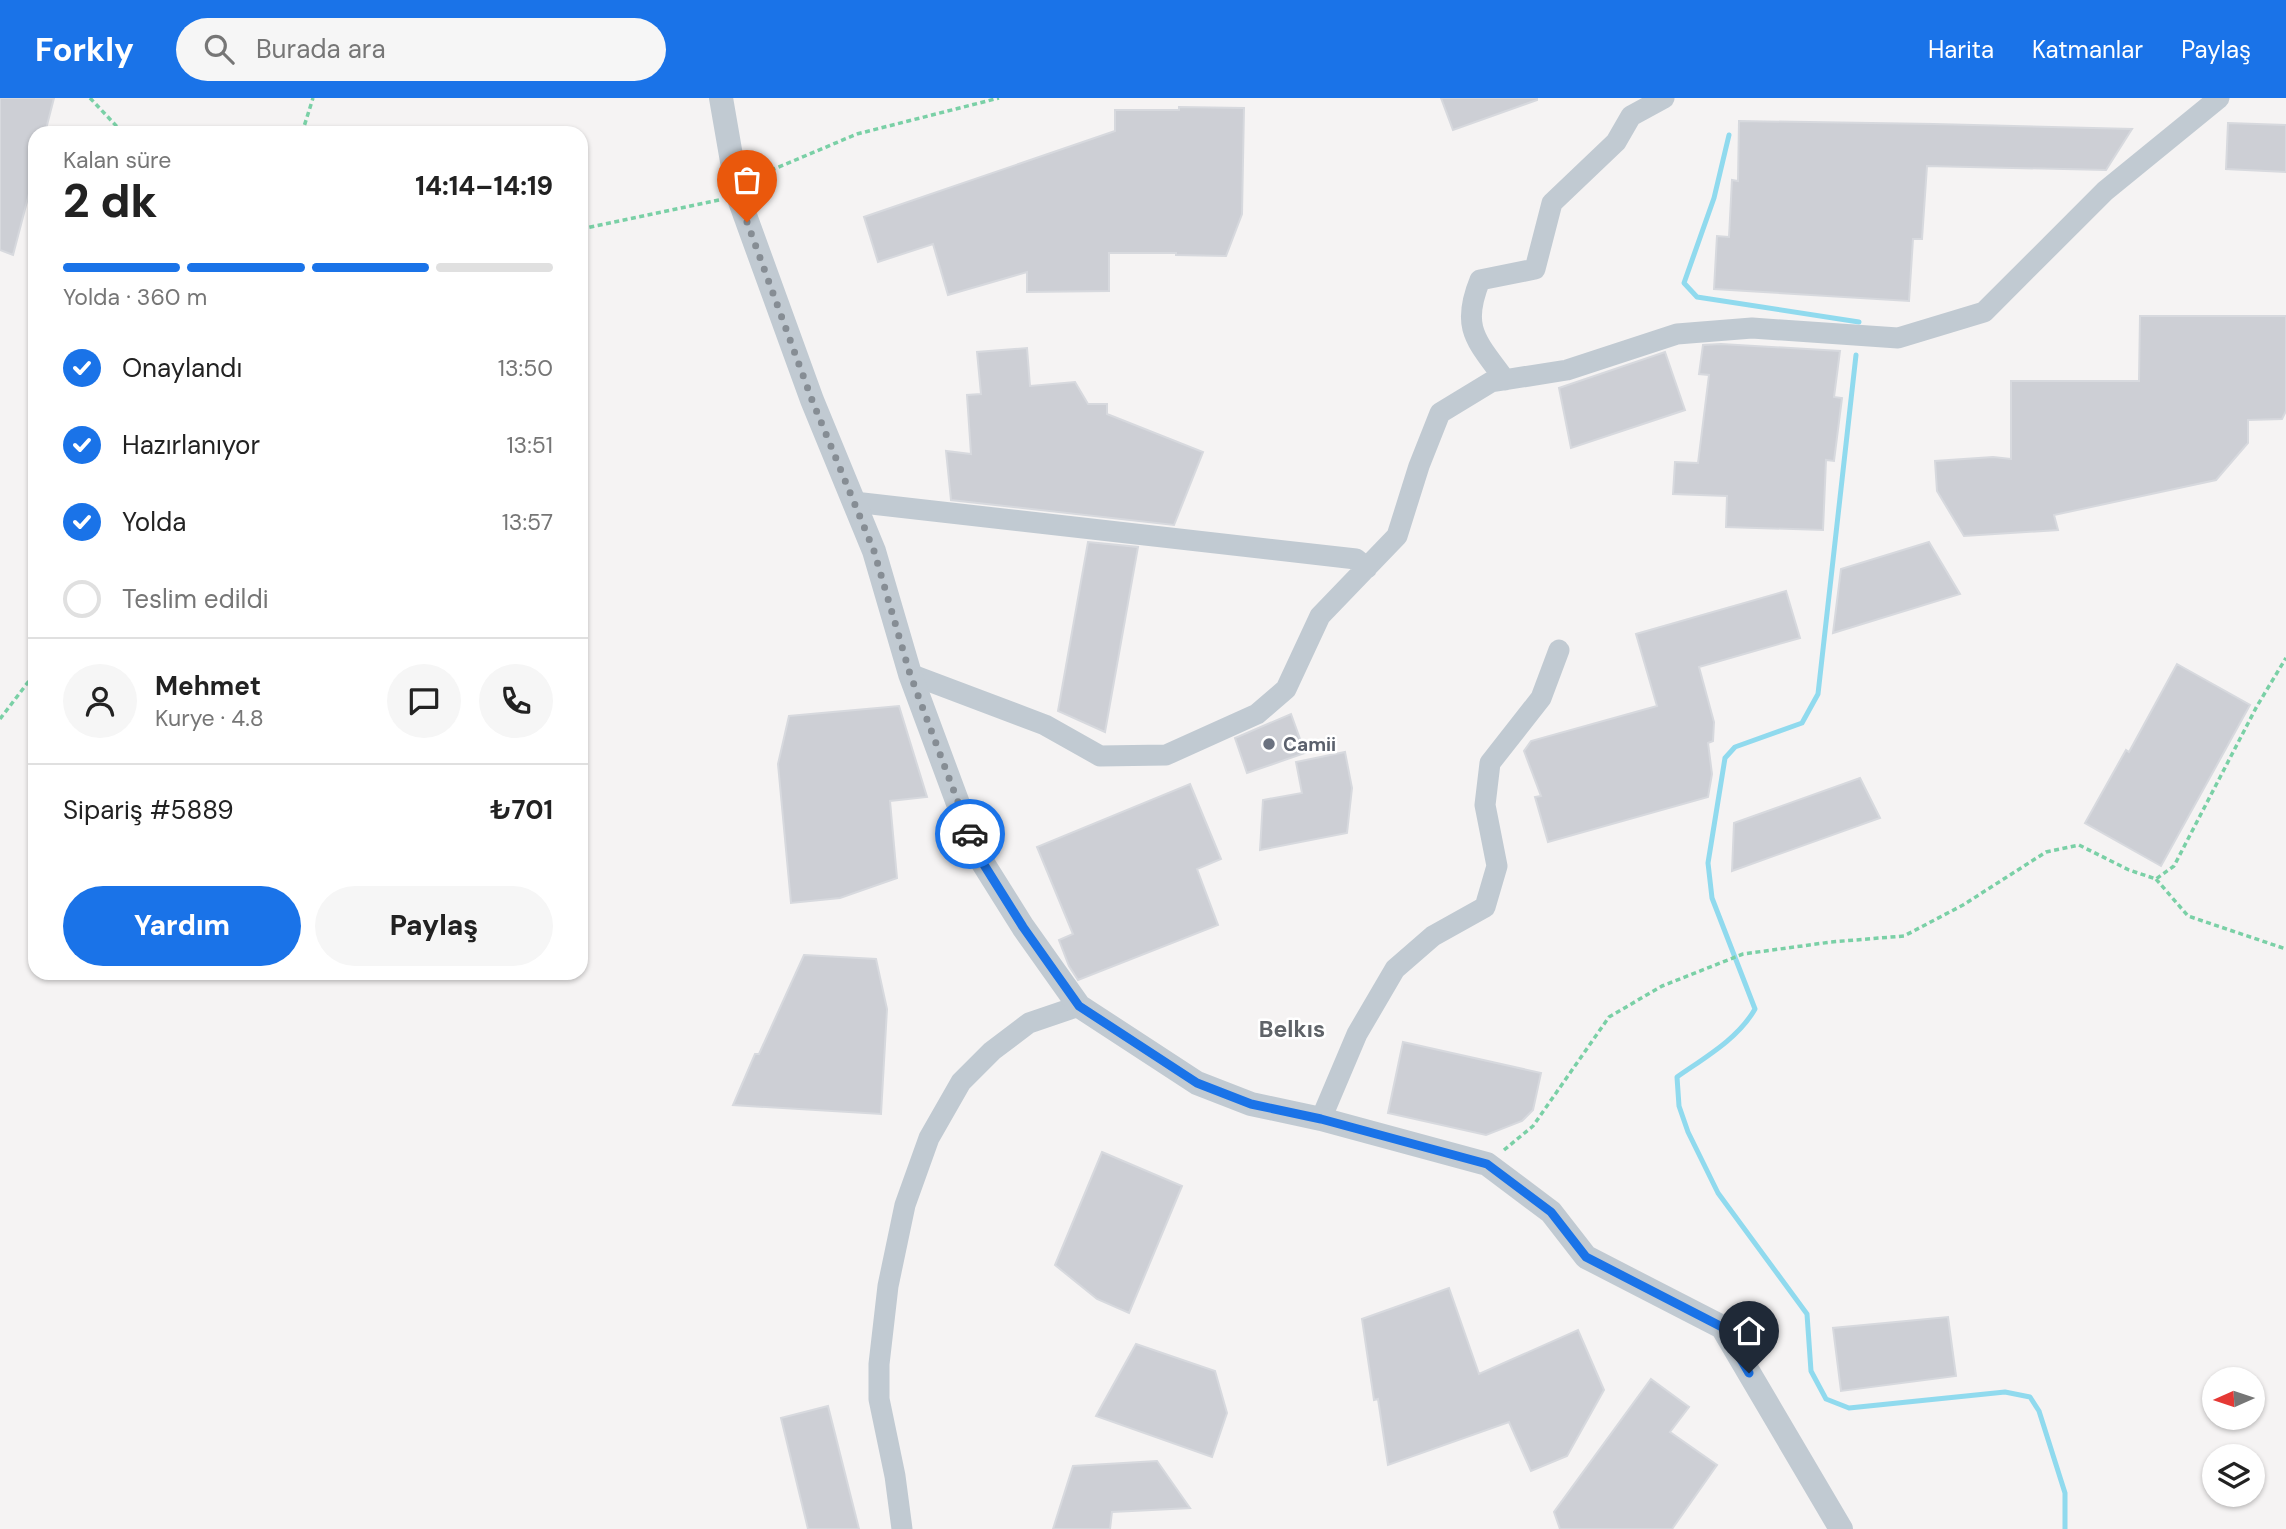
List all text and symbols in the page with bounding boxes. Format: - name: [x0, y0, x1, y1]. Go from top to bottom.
- search box: [176, 18, 666, 81]
- text: Forkly: [35, 28, 134, 71]
- icon: search: [200, 30, 238, 68]
- text: Burada ara: [256, 32, 386, 66]
- text: Harita: [1928, 34, 1994, 65]
- text: Katmanlar: [2032, 34, 2143, 65]
- text: Paylaş: [2181, 34, 2251, 65]
- text: Kalan süre: [63, 145, 171, 175]
- pin: [717, 150, 777, 222]
- icon: bag: [728, 161, 766, 199]
- text: 14:14–14:19: [415, 169, 553, 203]
- text: 2 dk: [63, 171, 157, 231]
- text: Yolda · 360 m: [63, 282, 207, 312]
- icon: check: [63, 349, 101, 387]
- text: Onaylandı: [122, 351, 242, 385]
- text: 13:50: [498, 353, 553, 383]
- icon: check: [63, 426, 101, 464]
- text: Hazırlanıyor: [122, 428, 260, 462]
- text: 13:51: [506, 430, 553, 460]
- icon: check: [63, 503, 101, 541]
- text: Yolda: [122, 505, 186, 539]
- text: 13:57: [502, 507, 553, 537]
- text: Teslim edildi: [122, 582, 269, 616]
- button: person: [63, 664, 137, 738]
- button: chat: [387, 664, 461, 738]
- button: phone: [479, 664, 553, 738]
- text: Mehmet: [155, 669, 261, 703]
- text: Kurye · 4.8: [155, 703, 264, 733]
- place label: Camii: [1283, 732, 1336, 757]
- marker: Camii: [1261, 736, 1277, 752]
- text: Sipariş #5889: [63, 793, 234, 827]
- text: ₺701: [490, 793, 553, 827]
- courier: [935, 799, 1005, 869]
- icon: car: [951, 815, 989, 853]
- button: Yardım: [63, 886, 301, 966]
- button: Paylaş: [315, 886, 553, 966]
- district label: Belkıs: [1259, 1014, 1325, 1044]
- pin: [1719, 1301, 1779, 1373]
- icon: home: [1730, 1312, 1768, 1350]
- north arrow: [2202, 1367, 2264, 1430]
- map controls: [2202, 1367, 2265, 1507]
- button: layers: [2202, 1444, 2265, 1507]

